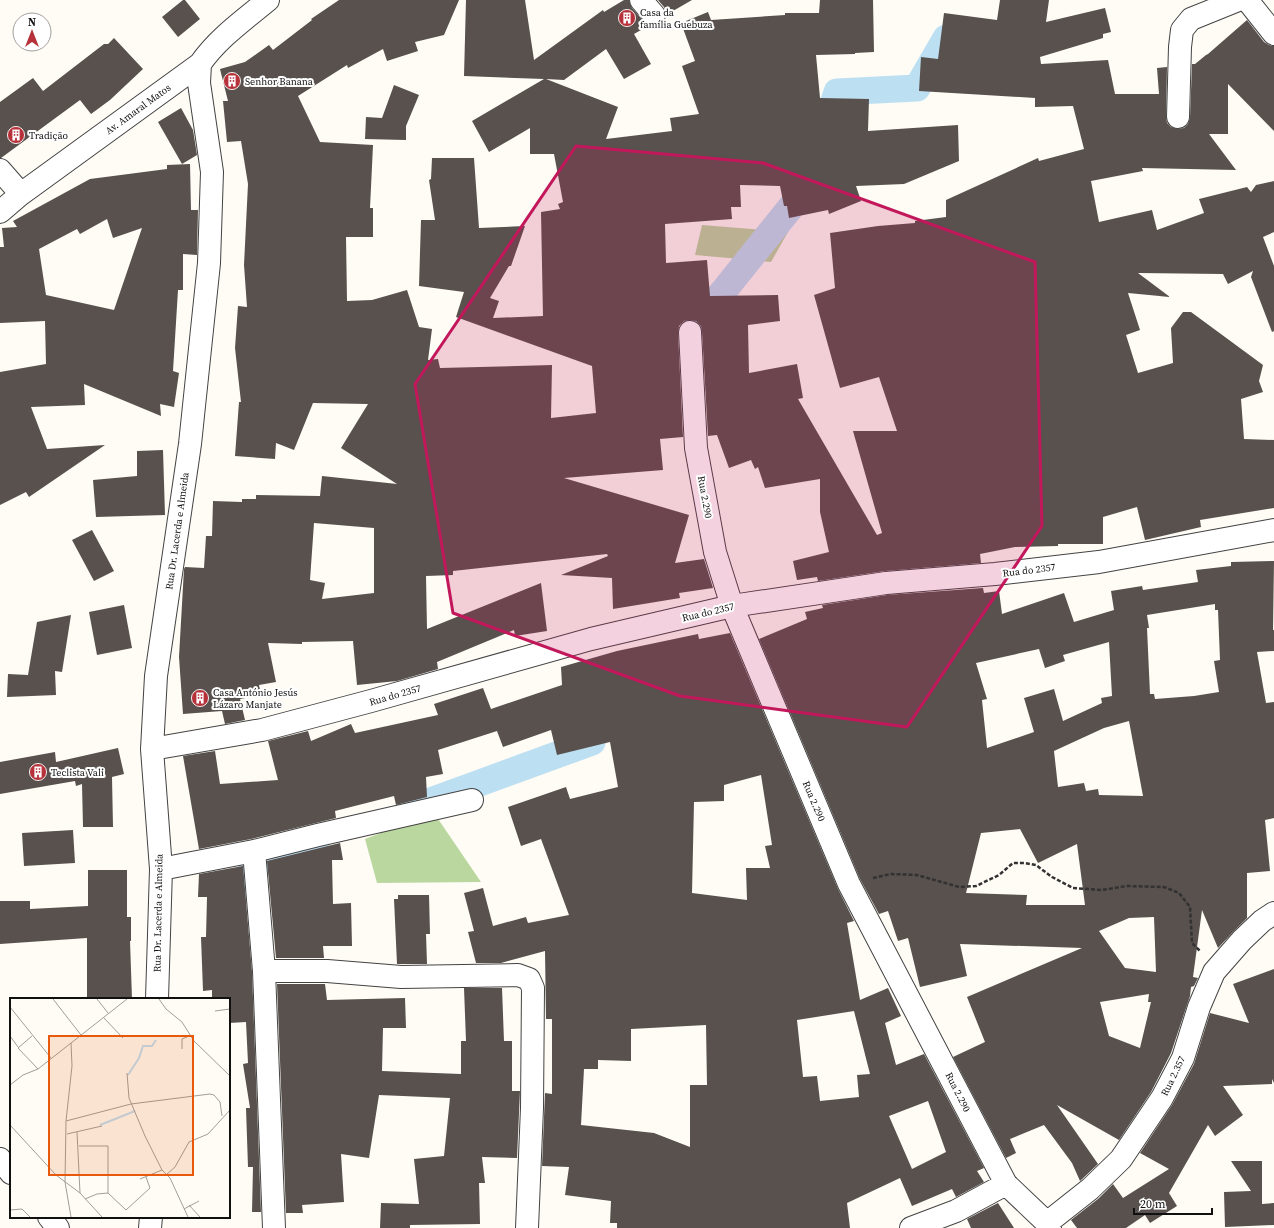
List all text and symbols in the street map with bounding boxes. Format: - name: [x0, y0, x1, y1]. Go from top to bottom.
- place label: Casa da família Guebuza: [640, 6, 714, 31]
- building icon: Casa da família Guebuza: [617, 8, 637, 28]
- north arrow: [12, 12, 52, 52]
- text: N: [28, 15, 36, 30]
- building icon: Senhor Banana: [222, 71, 242, 91]
- place label: Senhor Banana: [245, 75, 314, 88]
- street label: Av. Amaral Matos: [103, 81, 173, 137]
- building icon: Tradição: [6, 125, 26, 145]
- place label: Tradição: [29, 129, 69, 142]
- street label: Rua Dr. Lacerda e Almeida: [162, 471, 192, 591]
- street label: Rua 2.290: [695, 475, 715, 519]
- street label: Rua do 2357: [1002, 560, 1056, 580]
- street label: Rua do 2357: [681, 600, 735, 624]
- street label: Rua do 2357: [368, 681, 422, 709]
- place label: Casa António Jesús Lázaro Manjate: [213, 686, 298, 711]
- building icon: Casa António Jesús Lázaro Manjate: [190, 688, 210, 708]
- building icon: Teclista Vali: [28, 762, 48, 782]
- place label: Teclista Vali: [51, 766, 104, 779]
- street label: Rua 2.290: [800, 779, 828, 823]
- street label: Rua Dr. Lacerda e Almeida: [150, 853, 166, 972]
- inset map: [10, 998, 230, 1218]
- street label: Rua 2.357: [1158, 1054, 1188, 1098]
- street label: Rua 2.290: [943, 1070, 973, 1114]
- scale bar: [1134, 1190, 1212, 1216]
- text: 20 m: [1140, 1196, 1166, 1212]

